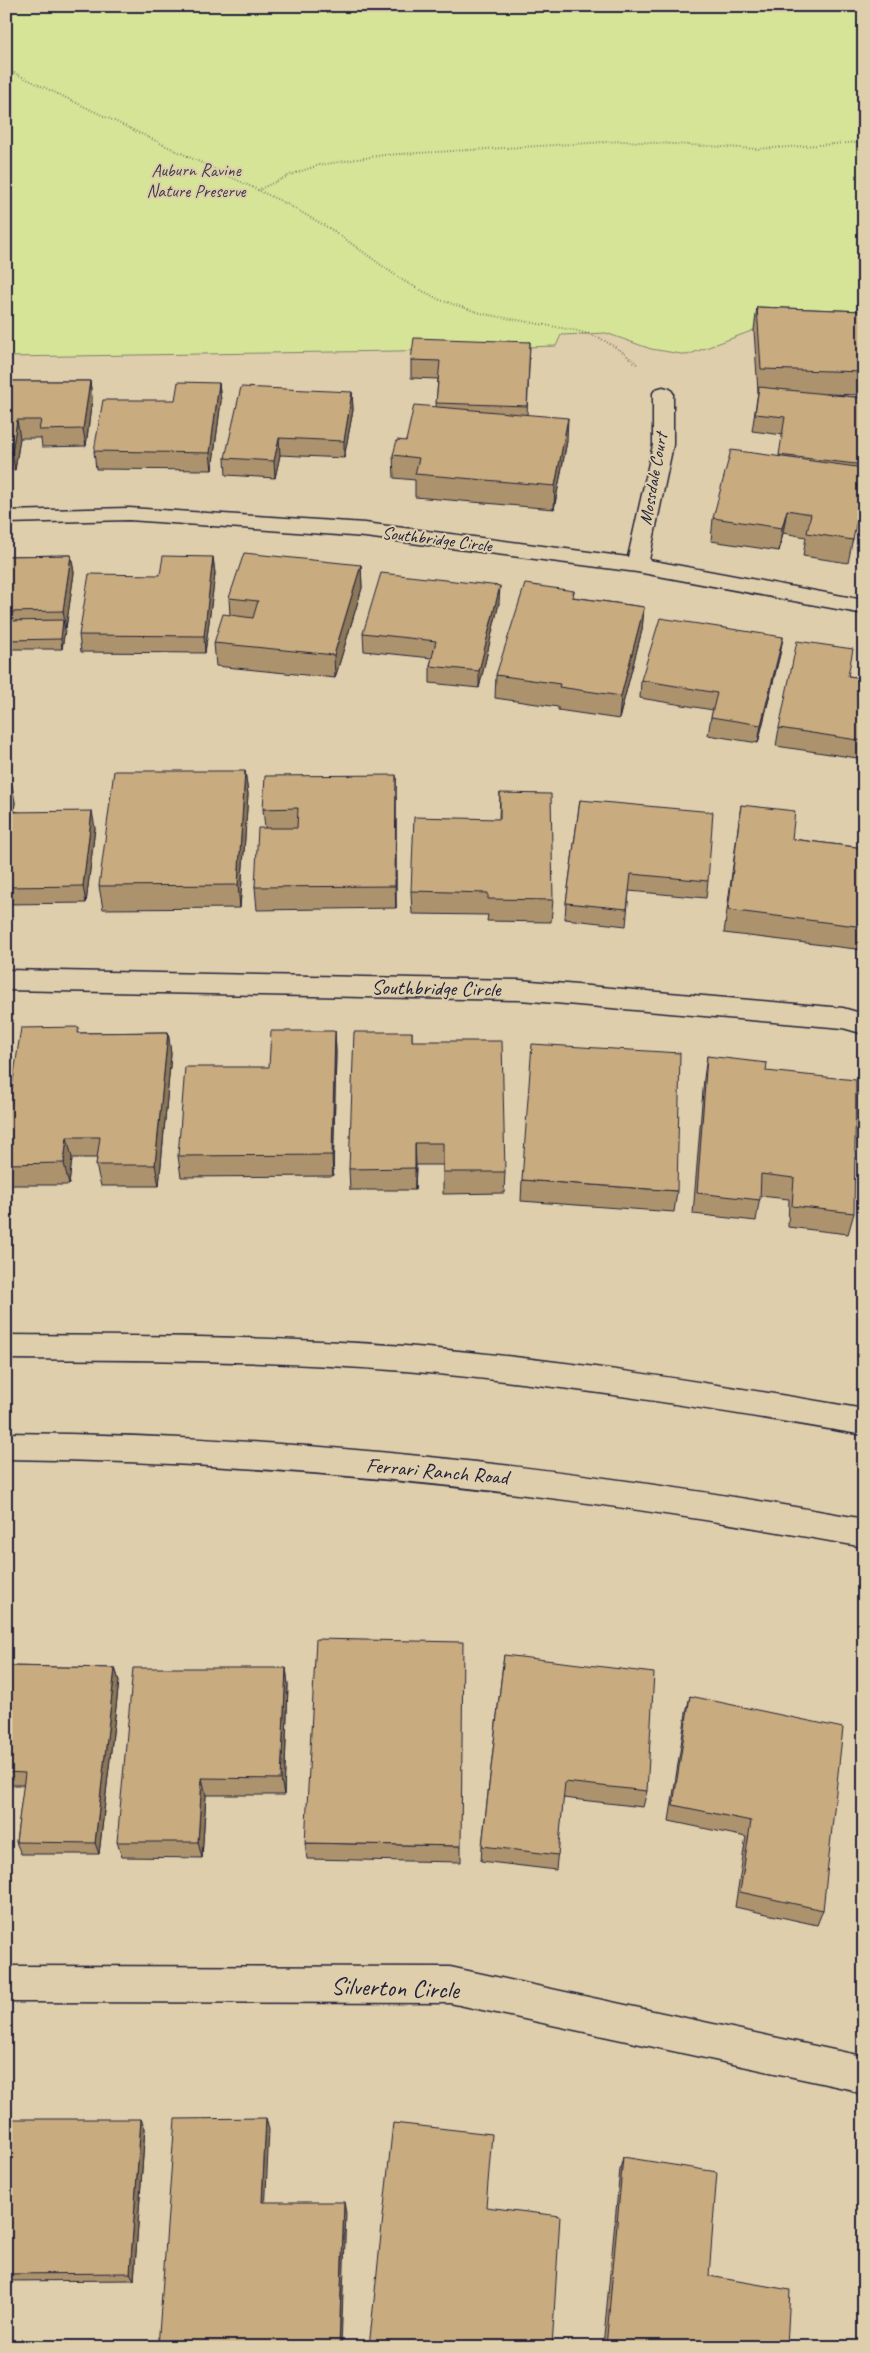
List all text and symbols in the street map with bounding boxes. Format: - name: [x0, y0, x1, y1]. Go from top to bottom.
- park label: Auburn Ravine Nature Preserve: [147, 159, 247, 202]
- street label: Mossdale Court: [634, 428, 672, 527]
- street label: Southbridge Circle: [381, 521, 494, 557]
- street label: Southbridge Circle: [371, 974, 502, 1002]
- street label: Ferrari Ranch Road: [365, 1452, 513, 1490]
- street label: Silverton Circle: [330, 1970, 461, 2006]

